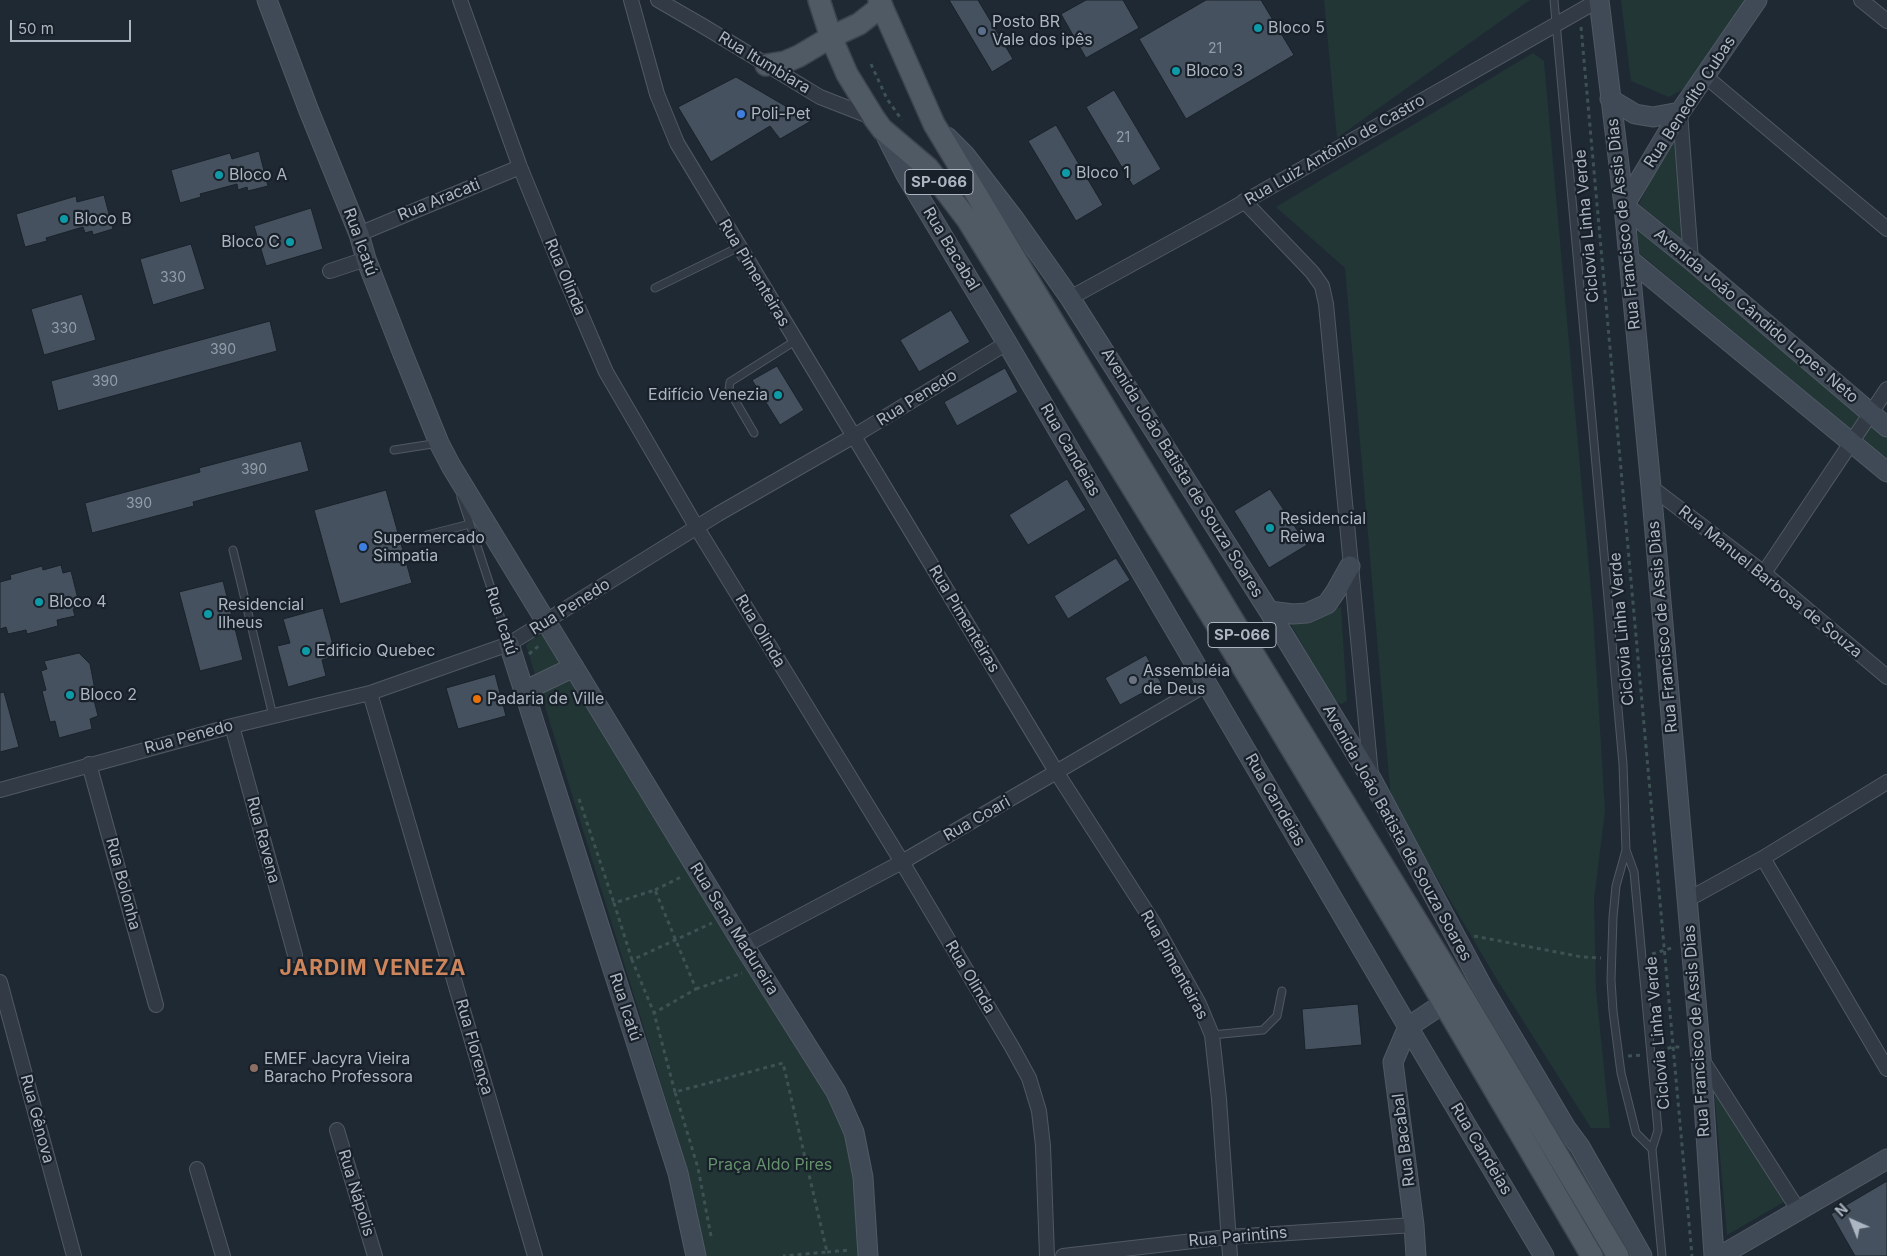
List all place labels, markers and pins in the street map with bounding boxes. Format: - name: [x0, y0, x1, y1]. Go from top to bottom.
- place label: Posto BR Vale dos ipês: [992, 12, 1093, 50]
- place label: Bloco 5: [1268, 18, 1325, 38]
- marker: Bloco 5: [1252, 22, 1264, 34]
- marker: Posto BR Vale dos ipês: [976, 25, 988, 37]
- place label: Bloco 3: [1186, 61, 1243, 81]
- marker: Bloco 3: [1170, 65, 1182, 77]
- place label: Poli-Pet: [751, 104, 811, 124]
- marker: Poli-Pet: [735, 108, 747, 120]
- place label: Bloco 1: [1076, 163, 1130, 183]
- place label: Bloco A: [229, 165, 287, 185]
- marker: Bloco 1: [1060, 167, 1072, 179]
- marker: Bloco A: [213, 169, 225, 181]
- place label: Bloco B: [74, 209, 132, 229]
- marker: Bloco B: [58, 213, 70, 225]
- place label: Bloco C: [221, 232, 280, 252]
- marker: Bloco C: [284, 236, 296, 248]
- place label: Edifício Venezia: [648, 385, 768, 405]
- marker: Edifício Venezia: [772, 389, 784, 401]
- place label: Residencial Reiwa: [1280, 509, 1366, 547]
- marker: Residencial Reiwa: [1264, 522, 1276, 534]
- place label: Supermercado Simpatia: [373, 528, 485, 566]
- marker: Supermercado Simpatia: [357, 541, 369, 553]
- place label: Bloco 4: [49, 592, 107, 612]
- place label: Residencial Ilheus: [218, 595, 304, 633]
- marker: Bloco 4: [33, 596, 45, 608]
- marker: Residencial Ilheus: [202, 608, 214, 620]
- place label: Edificio Quebec: [316, 641, 435, 661]
- marker: Edificio Quebec: [300, 645, 312, 657]
- place label: Assembléia de Deus: [1143, 661, 1230, 699]
- marker: Assembléia de Deus: [1127, 674, 1139, 686]
- place label: Bloco 2: [80, 685, 137, 705]
- marker: Bloco 2: [64, 689, 76, 701]
- place label: Padaria de Ville: [487, 689, 604, 709]
- marker: Padaria de Ville: [471, 693, 483, 705]
- place label: EMEF Jacyra Vieira Baracho Professora: [264, 1049, 413, 1087]
- marker: EMEF Jacyra Vieira Baracho Professora: [248, 1062, 260, 1074]

